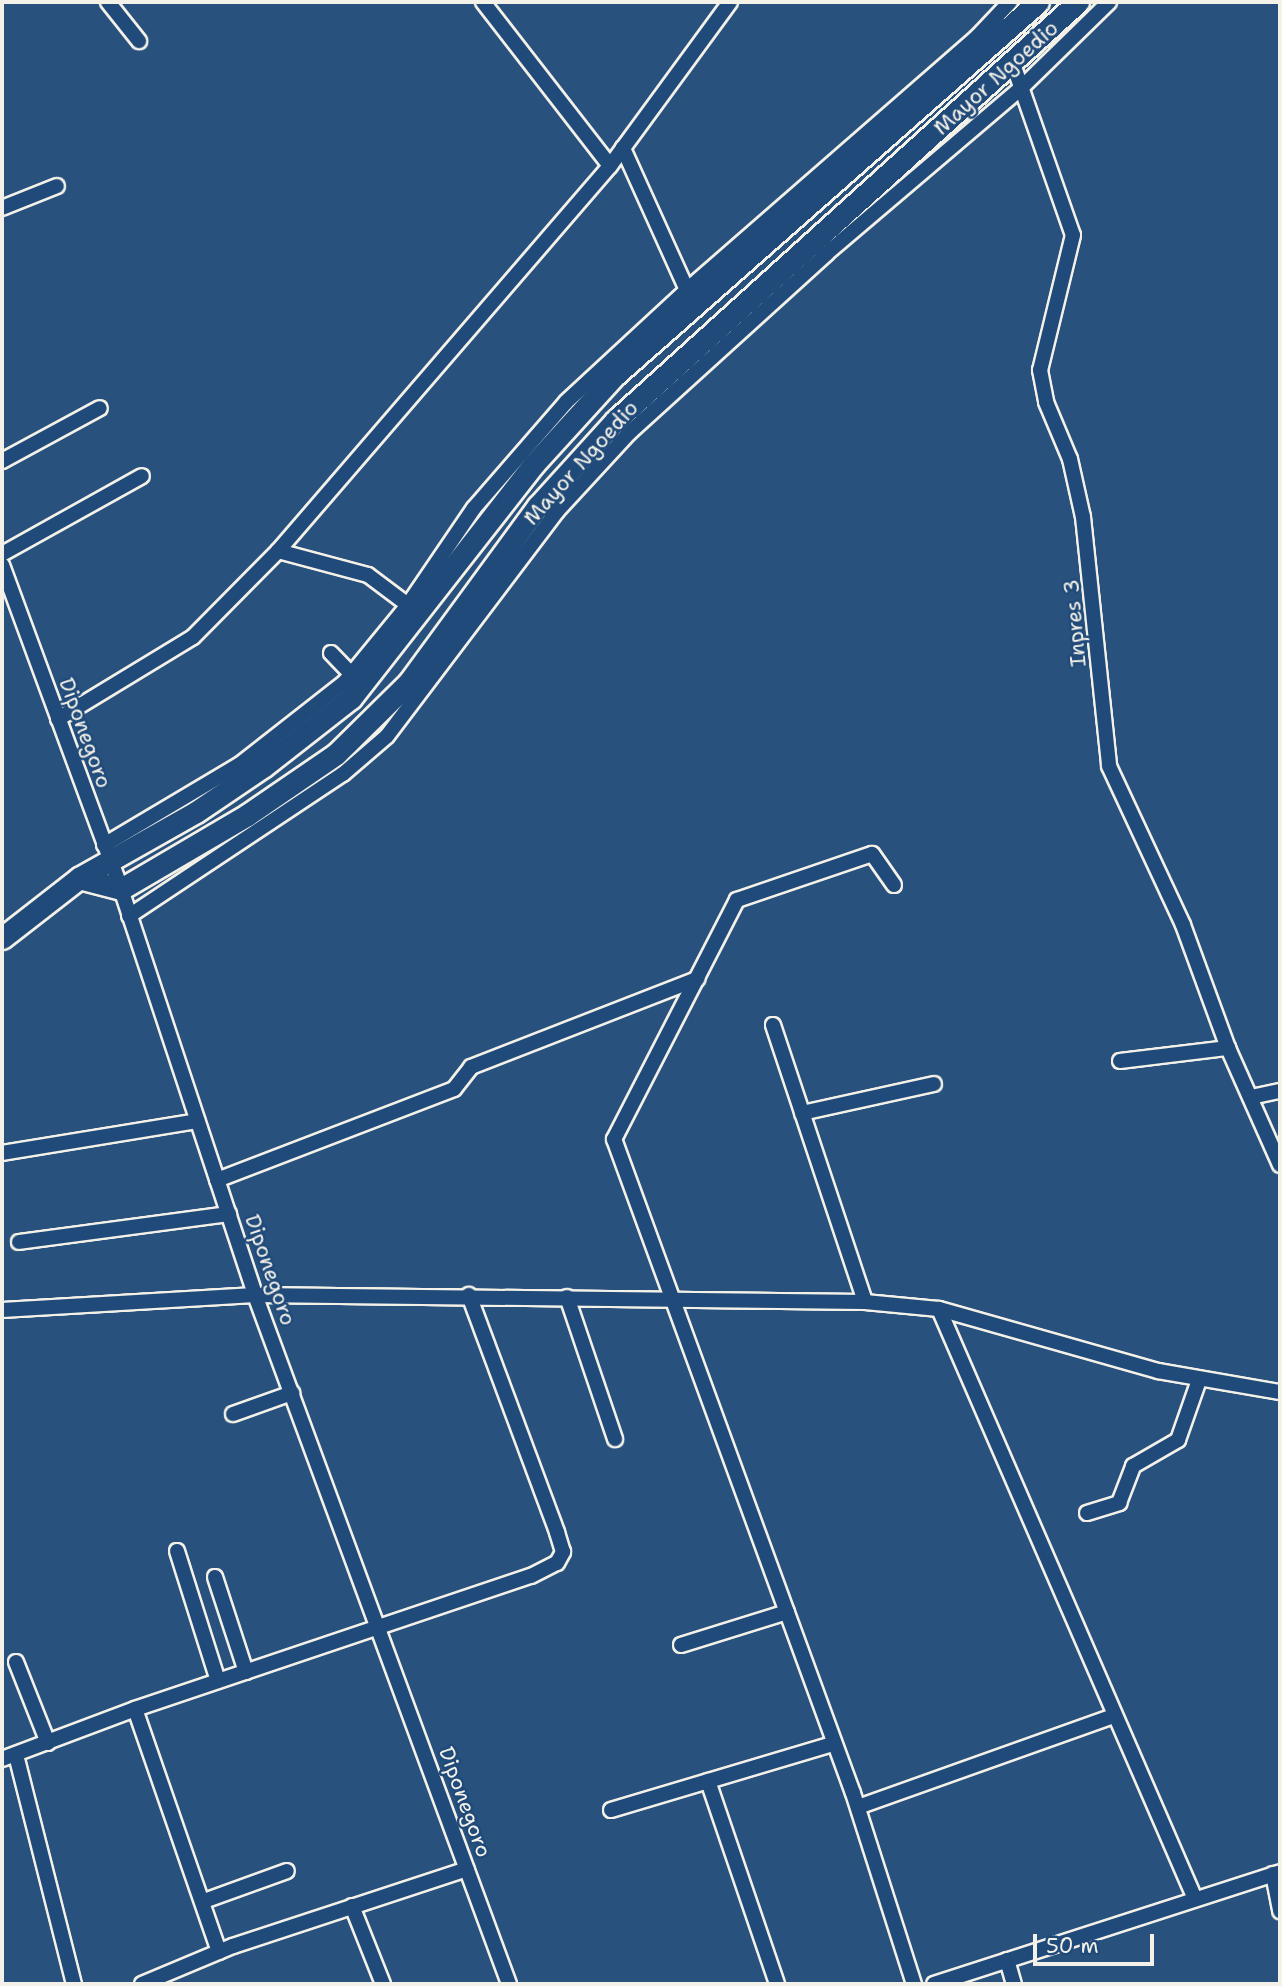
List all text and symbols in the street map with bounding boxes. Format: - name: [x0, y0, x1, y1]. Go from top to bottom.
- street label: Mayor Ngoedio: [929, 16, 1063, 140]
- street label: Mayor Ngoedio: [519, 396, 643, 530]
- street label: Inpres 3: [1059, 578, 1091, 668]
- street label: Diponegoro: [53, 674, 117, 792]
- street label: Diponegoro: [239, 1211, 301, 1329]
- street label: Diponegoro: [433, 1743, 497, 1861]
- scale bar: [1037, 1920, 1158, 1964]
- text: 50 m: [1046, 1932, 1099, 1960]

